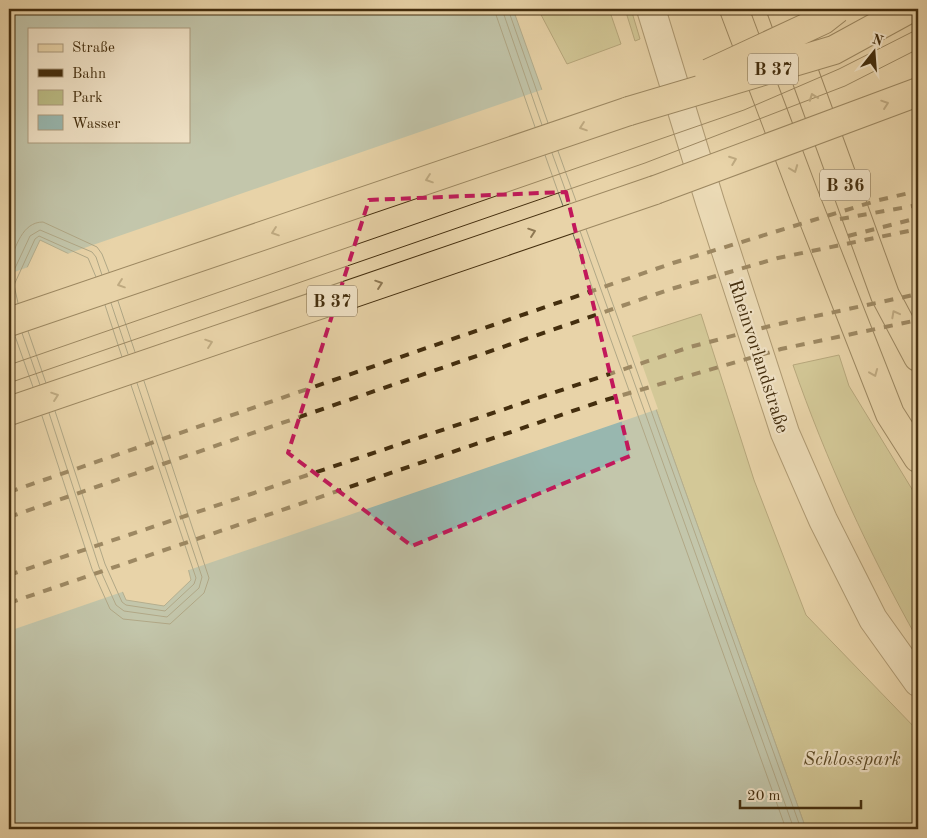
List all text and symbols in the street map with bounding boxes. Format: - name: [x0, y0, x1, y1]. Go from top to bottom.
- legend: [28, 28, 190, 142]
- north arrow: [850, 28, 900, 78]
- text: N: [870, 32, 885, 49]
- text: Straße: [72, 41, 115, 56]
- road number: B 37: [748, 54, 798, 85]
- text: Bahn: [72, 67, 106, 82]
- text: Park: [72, 91, 103, 106]
- one-way arrow: [809, 93, 819, 102]
- one-way arrow: [881, 99, 889, 109]
- text: Wasser: [72, 117, 120, 132]
- one-way arrow: [579, 121, 588, 131]
- one-way arrow: [728, 156, 737, 166]
- one-way arrow: [788, 164, 798, 173]
- road number: B 36: [820, 170, 870, 200]
- one-way arrow: [425, 174, 434, 184]
- one-way arrow: [271, 226, 280, 236]
- one-way arrow: [528, 227, 536, 237]
- one-way arrow: [118, 278, 126, 288]
- street label: Rheinvorlandstraße: [724, 278, 791, 436]
- one-way arrow: [374, 280, 383, 290]
- road number: B 37: [307, 286, 357, 316]
- one-way arrow: [891, 310, 901, 319]
- one-way arrow: [204, 339, 212, 349]
- one-way arrow: [868, 368, 878, 377]
- one-way arrow: [50, 391, 59, 401]
- park label: Schlosspark: [803, 751, 901, 770]
- scale bar: [740, 778, 861, 810]
- text: 20 m: [747, 789, 781, 804]

